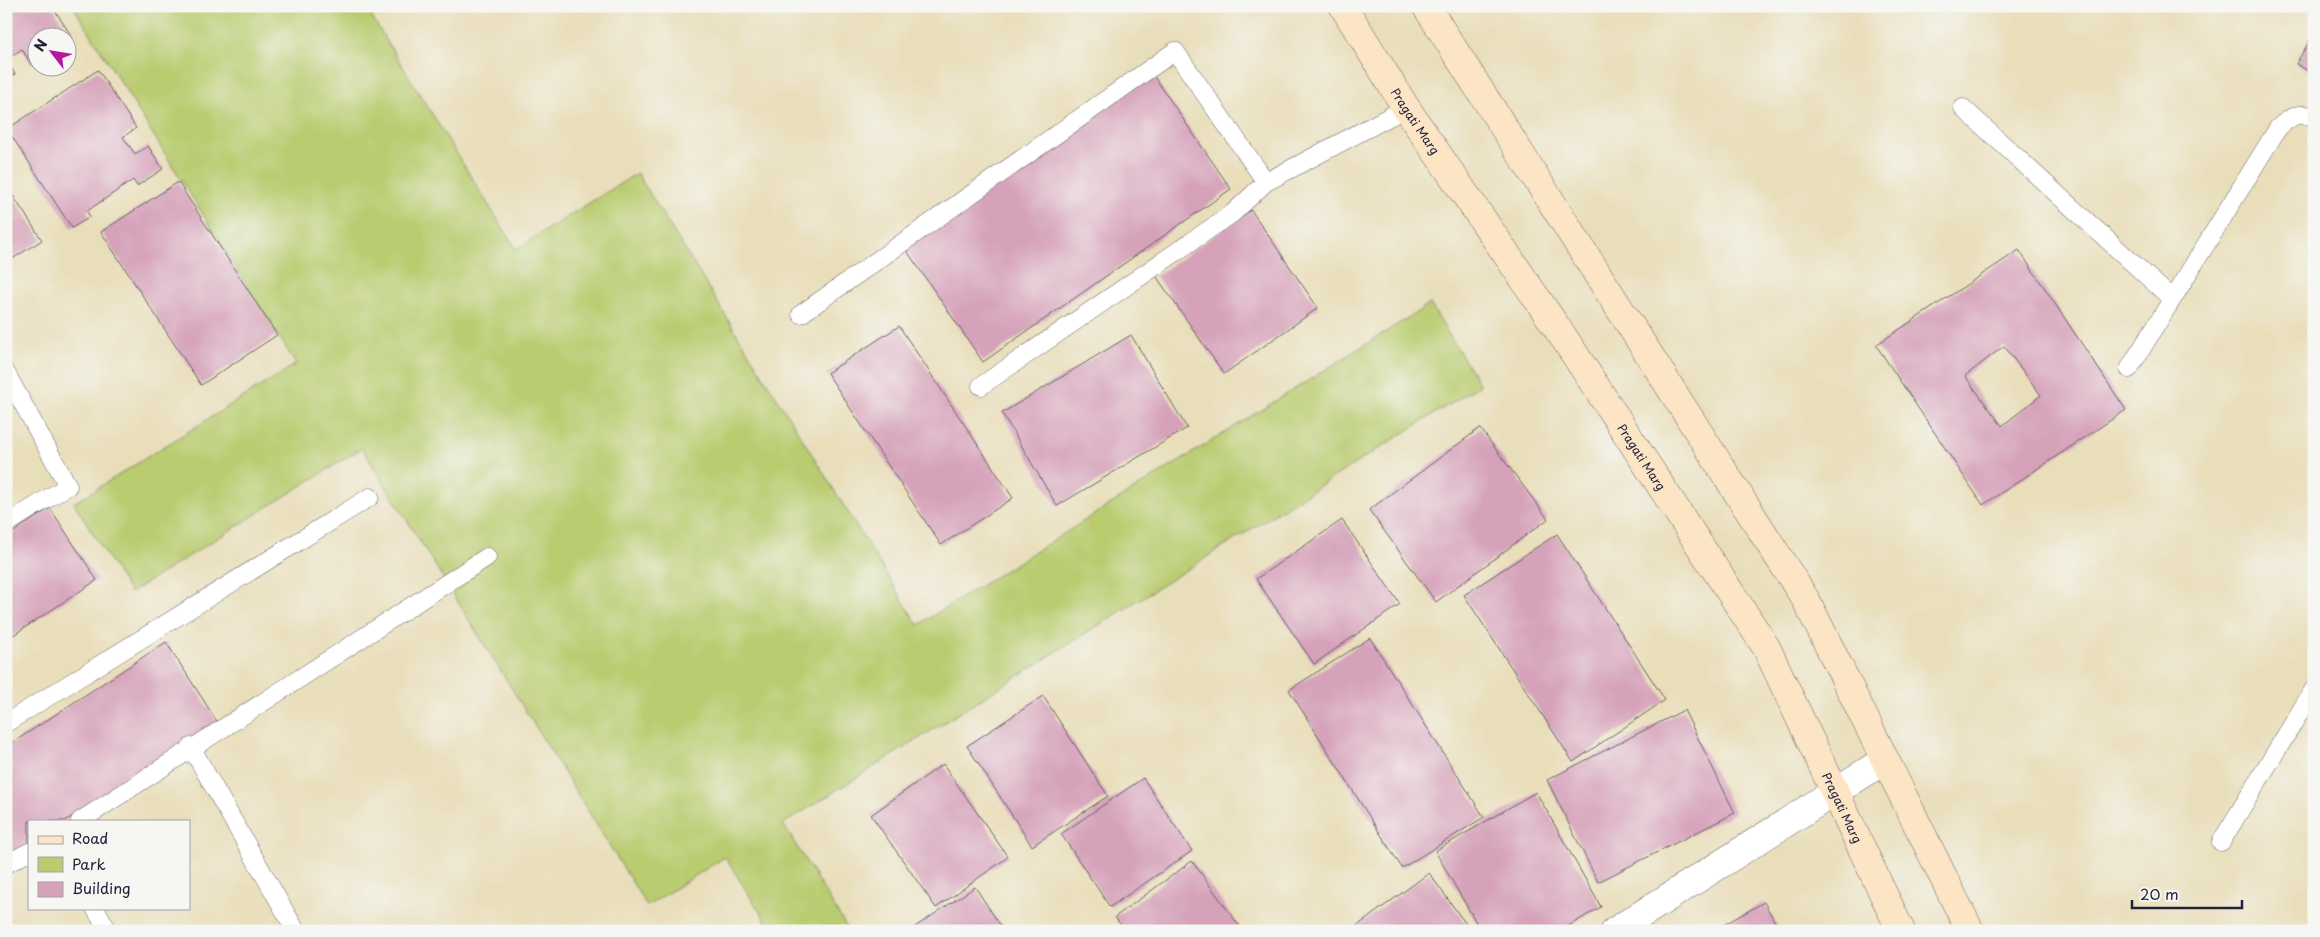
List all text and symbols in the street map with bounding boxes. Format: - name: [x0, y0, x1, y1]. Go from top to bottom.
- north arrow: [28, 28, 78, 78]
- text: N: [29, 35, 52, 55]
- street label: Pragati Marg: [1387, 84, 1444, 158]
- street label: Pragati Marg: [1613, 420, 1670, 494]
- street label: Pragati Marg: [1818, 769, 1867, 846]
- legend: [28, 820, 190, 910]
- text: Road: [72, 826, 108, 849]
- text: Park: [72, 852, 106, 875]
- text: Building: [72, 876, 131, 899]
- scale bar: [2132, 877, 2242, 909]
- text: 20 m: [2140, 882, 2179, 905]

